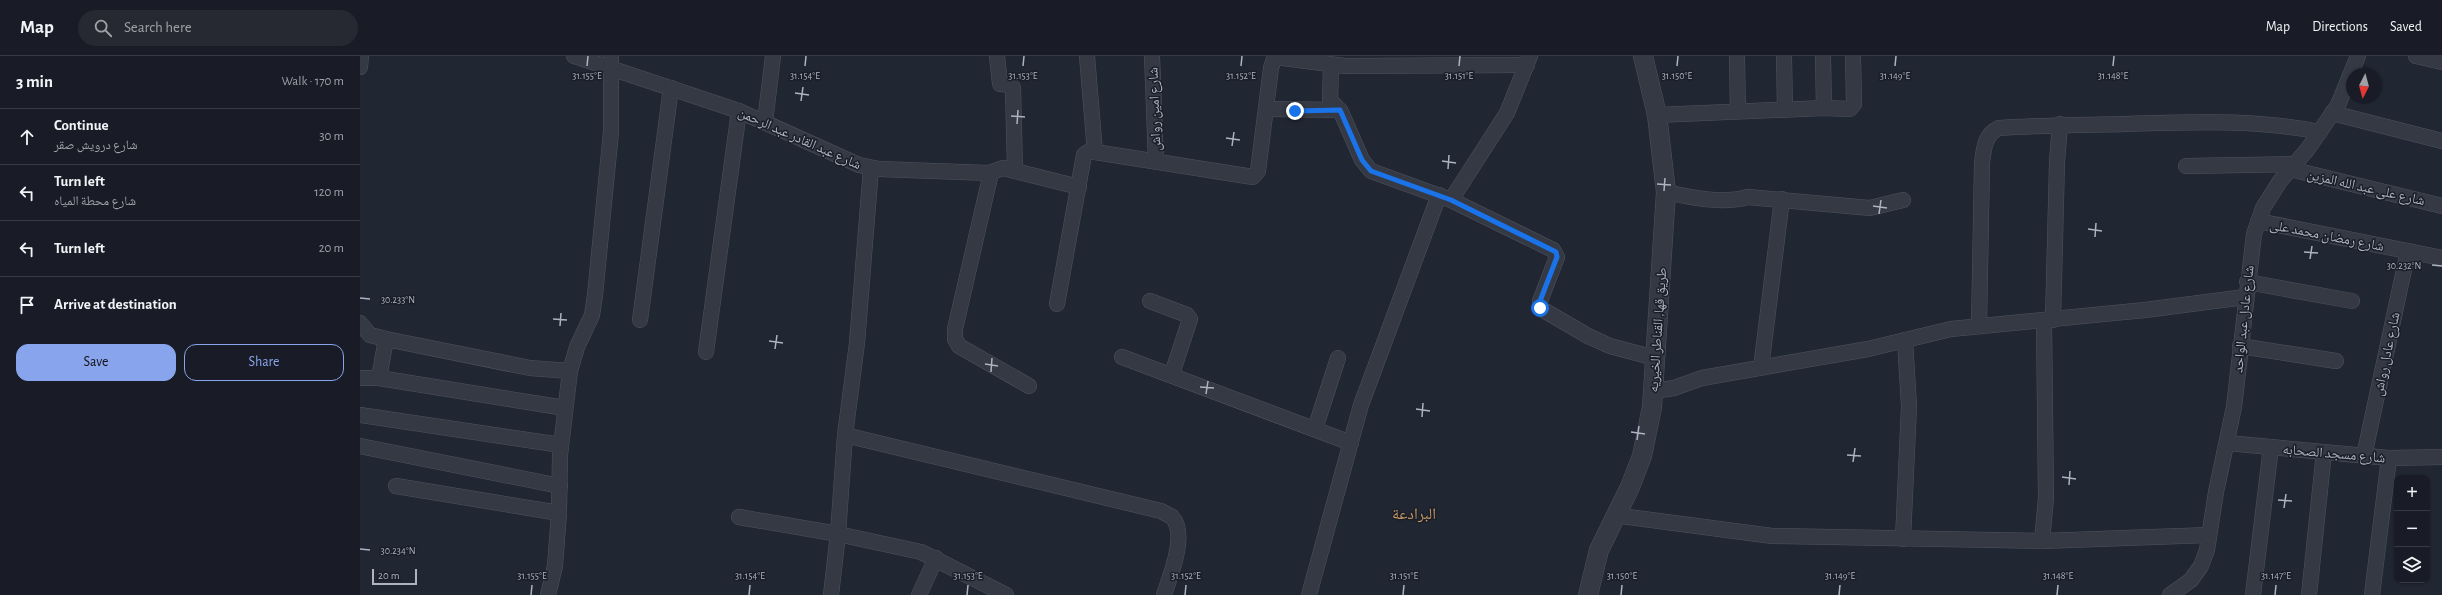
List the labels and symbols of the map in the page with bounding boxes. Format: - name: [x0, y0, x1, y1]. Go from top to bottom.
- street label: شارع امين رواش: [1147, 67, 1165, 151]
- north arrow: [2346, 68, 2382, 104]
- text: 31.155°E: [572, 71, 602, 81]
- text: 31.154°E: [790, 71, 820, 81]
- text: 31.153°E: [1008, 71, 1038, 81]
- text: 31.152°E: [1226, 71, 1256, 81]
- text: 31.151°E: [1445, 71, 1474, 81]
- text: 31.150°E: [1662, 71, 1692, 81]
- text: 31.149°E: [1880, 71, 1910, 81]
- text: 31.148°E: [2098, 71, 2128, 81]
- route end: [1286, 102, 1304, 120]
- street label: شارع عبد القادر عبد الرحمن: [735, 106, 863, 174]
- street label: شارع على عبد الله المزين: [2305, 168, 2426, 210]
- street label: شارع رمضان محمد على: [2268, 218, 2385, 256]
- text: 30.232°N: [2387, 261, 2421, 271]
- street label: شارع عادل عبد الواحد: [2231, 265, 2259, 374]
- street label: طريق قها, القناطر الخيريه: [1647, 267, 1671, 393]
- text: 30.233°N: [381, 295, 415, 305]
- route start: [1531, 299, 1549, 317]
- street label: شارع عادل رواش: [2371, 311, 2405, 398]
- street label: شارع مسجد الصحابه: [2282, 443, 2386, 467]
- district label: البرادعة: [1392, 506, 1436, 523]
- text: 30.234°N: [381, 546, 415, 556]
- scale bar: [372, 567, 417, 586]
- text: 31.155°E: [517, 571, 547, 581]
- text: 31.154°E: [735, 571, 765, 581]
- text: 31.153°E: [953, 571, 983, 581]
- text: 31.152°E: [1171, 571, 1201, 581]
- text: 31.151°E: [1390, 571, 1419, 581]
- text: 31.150°E: [1607, 571, 1637, 581]
- text: 31.149°E: [1825, 571, 1855, 581]
- text: 31.148°E: [2043, 571, 2073, 581]
- text: 31.147°E: [2261, 571, 2291, 581]

